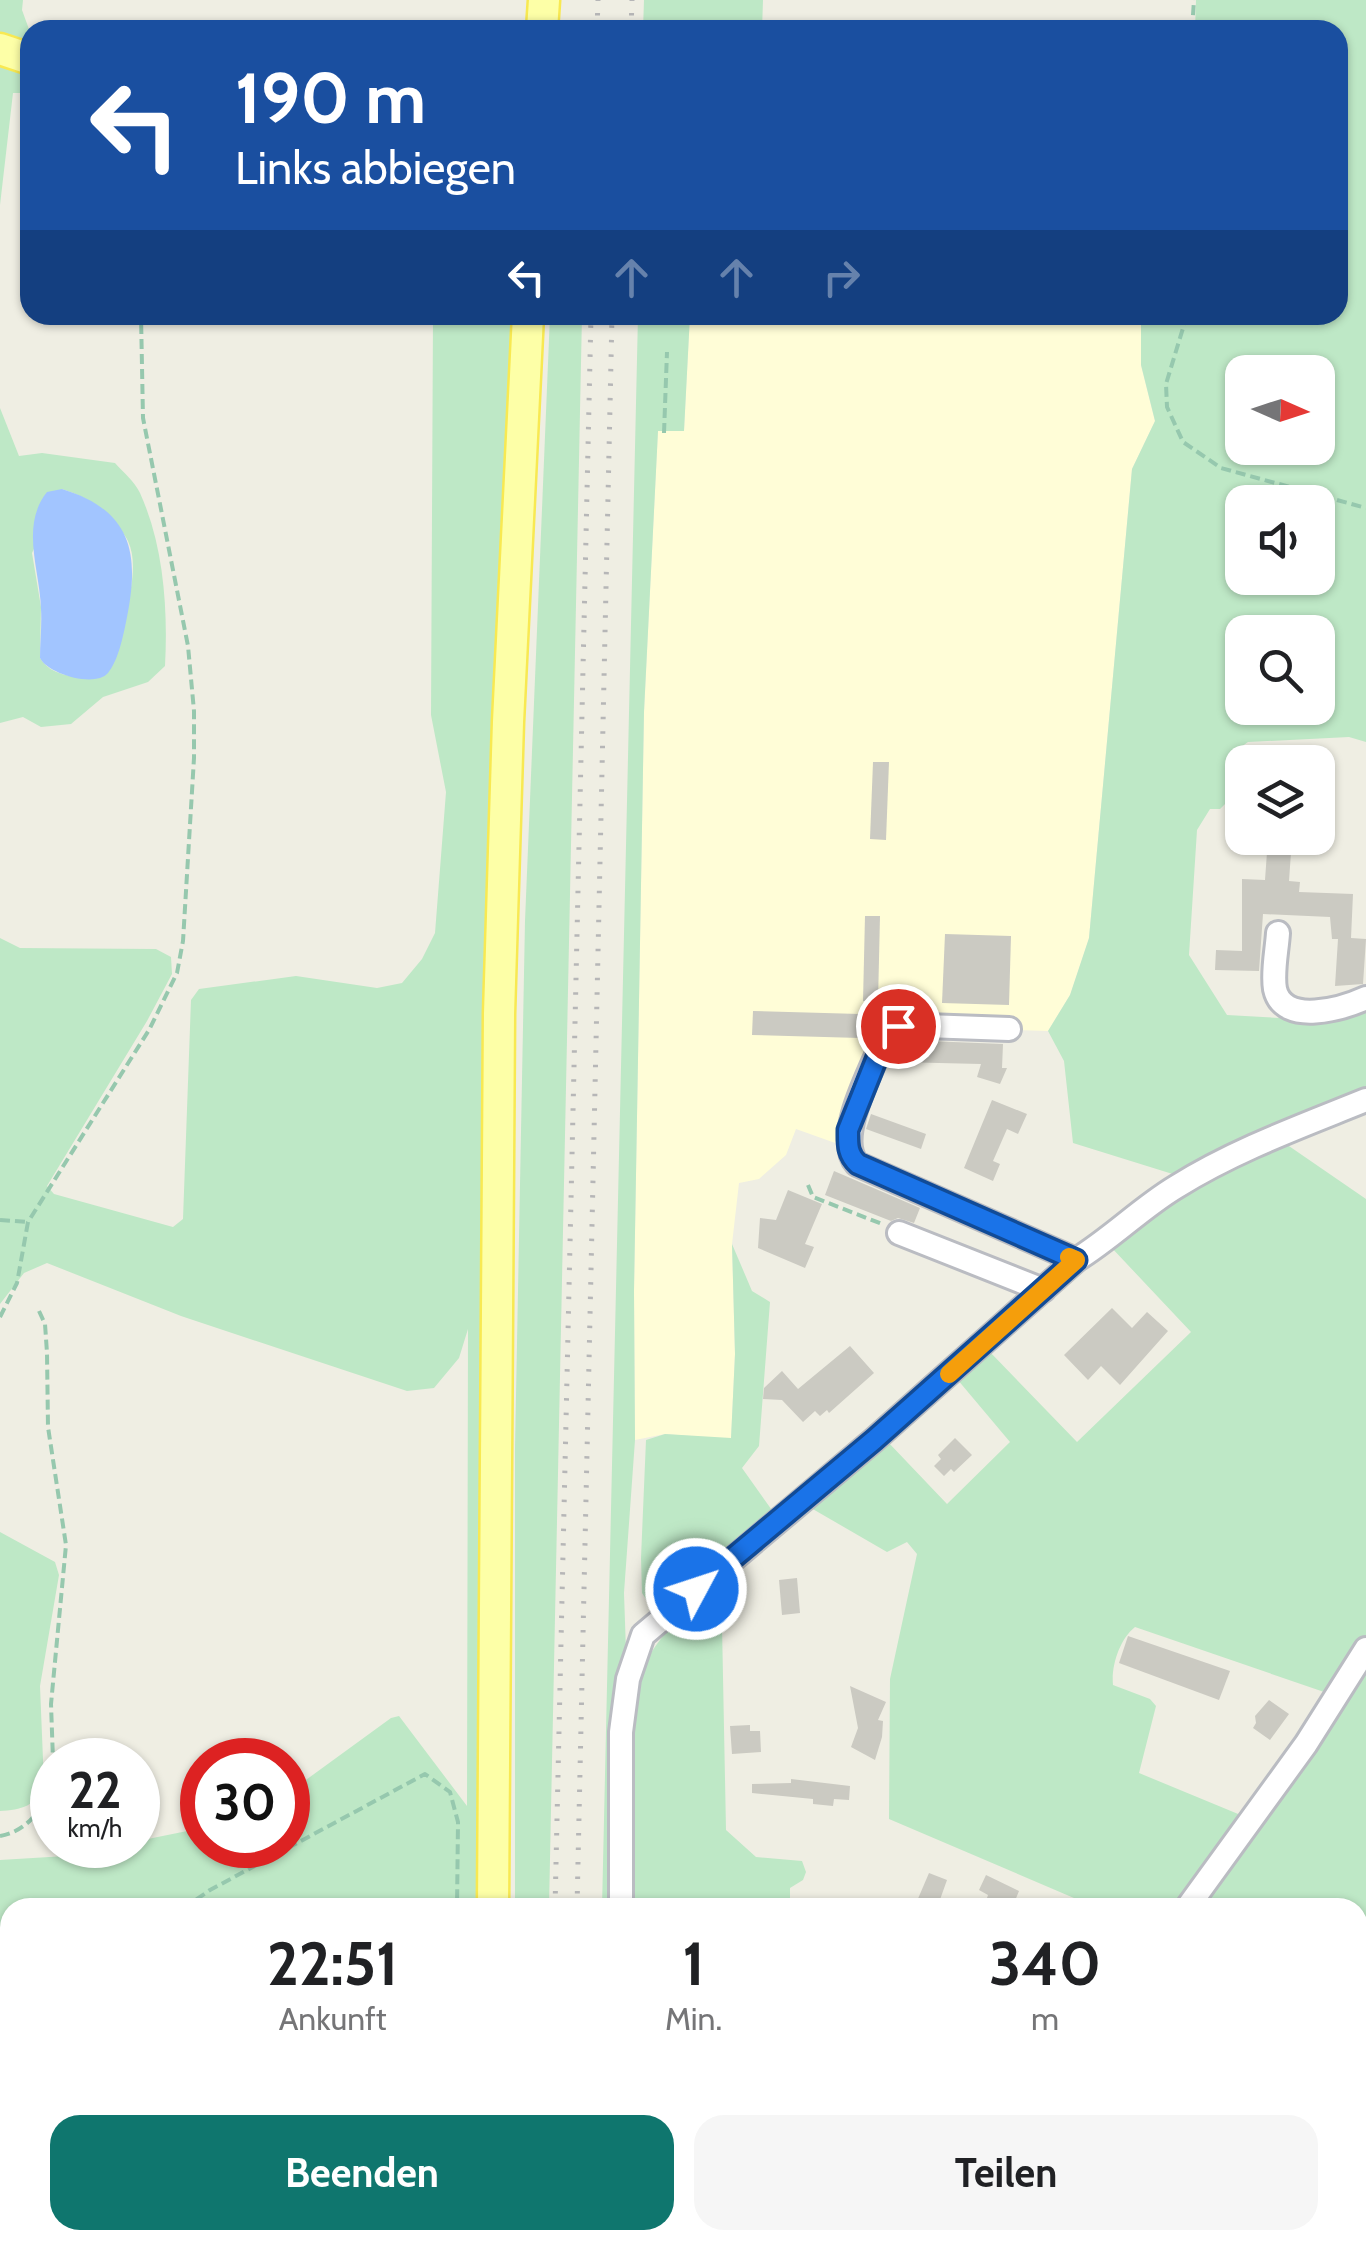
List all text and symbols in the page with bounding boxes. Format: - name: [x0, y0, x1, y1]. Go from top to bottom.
- text: 190 m: [235, 55, 426, 141]
- icon: left: [70, 60, 200, 190]
- text: Links abbiegen: [235, 141, 516, 195]
- icon: left: [499, 250, 554, 305]
- icon: ahead: [604, 250, 659, 305]
- icon: ahead: [709, 250, 764, 305]
- icon: right: [814, 250, 869, 305]
- north arrow: [1225, 355, 1335, 465]
- map controls: [1225, 355, 1335, 855]
- button: sound: [1225, 485, 1335, 595]
- button: search: [1225, 615, 1335, 725]
- button: layers: [1225, 745, 1335, 855]
- pin: [856, 984, 941, 1069]
- icon: arrive: [871, 999, 926, 1054]
- position arrow: [644, 1537, 748, 1641]
- speed limit sign: 30: [180, 1738, 310, 1868]
- text: 22: [69, 1760, 121, 1821]
- text: km/h: [68, 1813, 122, 1843]
- text: 22:51: [267, 1927, 398, 2000]
- text: 1: [683, 1927, 705, 2000]
- text: 340: [989, 1927, 1101, 2000]
- text: Ankunft: [279, 1999, 386, 2038]
- text: Min.: [665, 1999, 722, 2038]
- text: m: [1031, 1999, 1059, 2038]
- button: Beenden: [50, 2115, 674, 2230]
- button: Teilen: [694, 2115, 1318, 2230]

